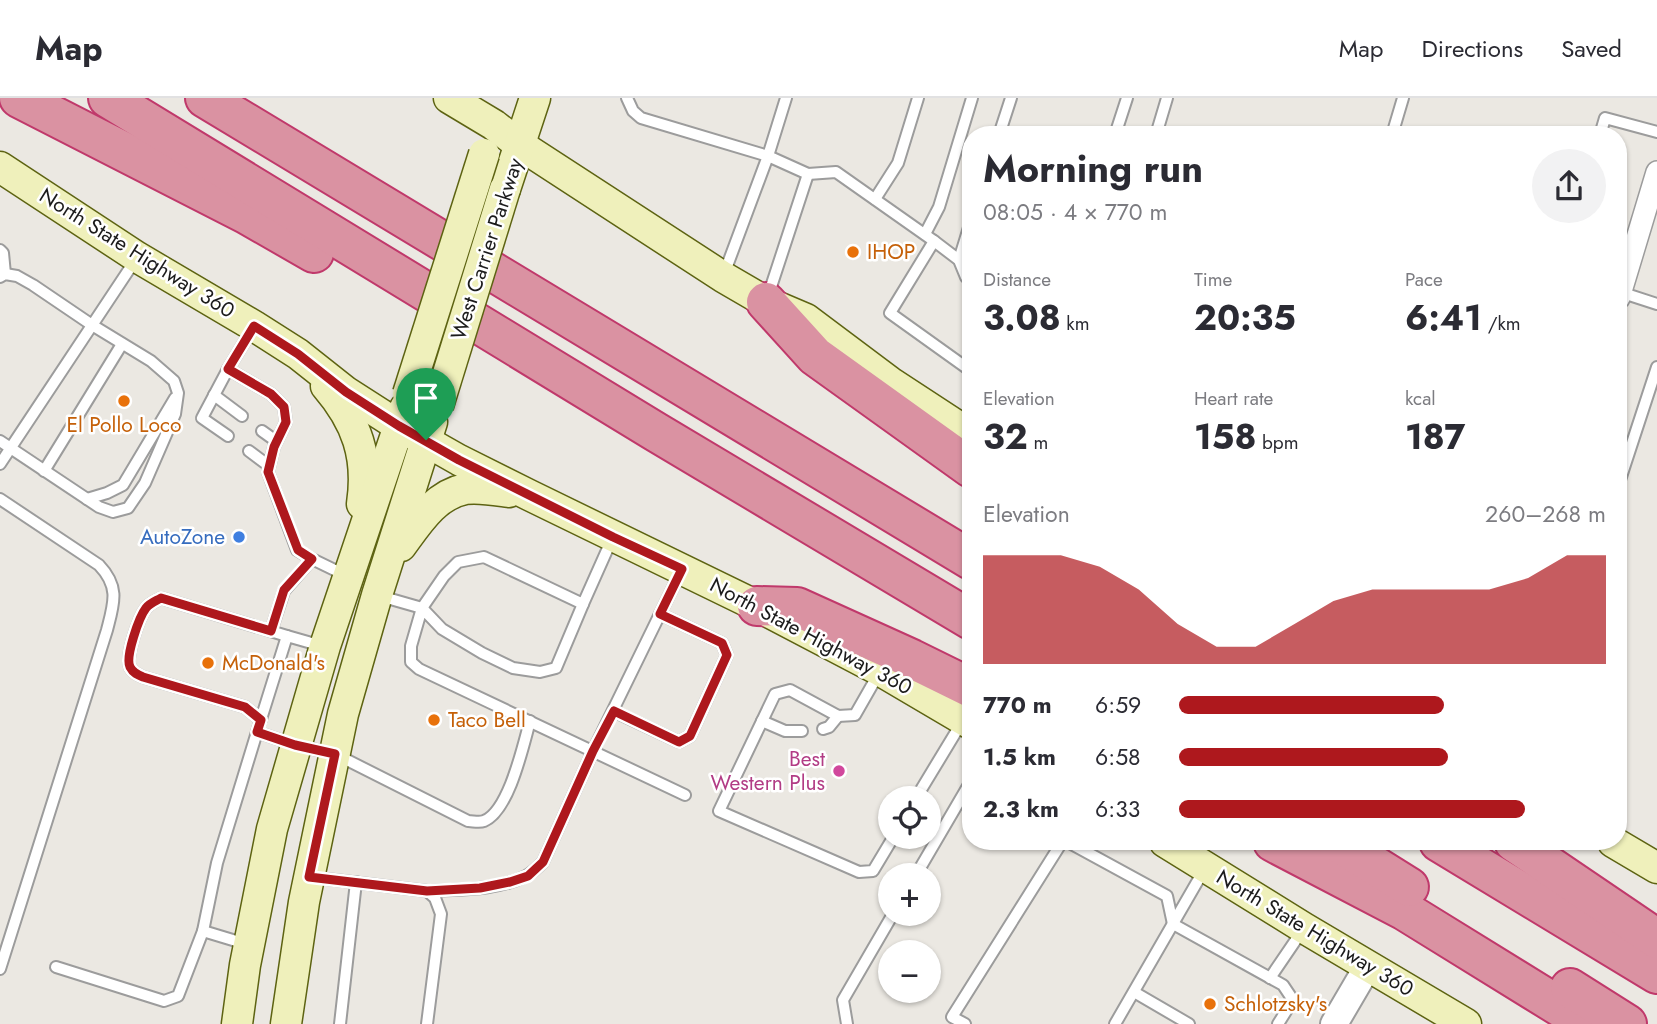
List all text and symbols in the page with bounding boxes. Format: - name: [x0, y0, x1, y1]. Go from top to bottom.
- text: Map: [35, 25, 103, 72]
- text: Map: [1339, 31, 1384, 66]
- text: Directions: [1422, 31, 1523, 66]
- text: Saved: [1561, 31, 1622, 66]
- text: Morning run: [983, 141, 1203, 196]
- button: share: [1532, 149, 1606, 223]
- street label: West Carrier Parkway: [443, 153, 531, 344]
- street label: North State Highway 360: [33, 181, 241, 325]
- text: 08:05 · 4 × 770 m: [983, 195, 1167, 229]
- place label: IHOP: [867, 237, 915, 267]
- marker: IHOP: [845, 244, 861, 260]
- text: Distance: [983, 266, 1051, 293]
- text: Time: [1194, 266, 1232, 293]
- text: Pace: [1405, 266, 1443, 293]
- text: 3.08: [983, 293, 1061, 343]
- text: 20:35: [1194, 293, 1296, 343]
- text: 6:41: [1405, 293, 1482, 343]
- text: km: [1061, 310, 1090, 337]
- text: /km: [1482, 310, 1521, 337]
- pin: [396, 368, 456, 440]
- icon: arrive: [407, 379, 445, 417]
- text: Elevation: [983, 385, 1055, 412]
- text: Heart rate: [1194, 385, 1273, 412]
- text: kcal: [1405, 385, 1436, 412]
- marker: El Pollo Loco: [116, 393, 132, 409]
- place label: El Pollo Loco: [67, 410, 181, 440]
- text: 32: [983, 412, 1028, 462]
- text: 158: [1194, 412, 1256, 462]
- text: 187: [1405, 412, 1465, 462]
- text: m: [1028, 429, 1048, 456]
- text: bpm: [1256, 429, 1299, 456]
- text: Elevation: [983, 497, 1070, 531]
- text: 260–268 m: [1485, 497, 1606, 531]
- place label: AutoZone: [140, 522, 225, 552]
- marker: AutoZone: [231, 529, 247, 545]
- street label: North State Highway 360: [704, 570, 918, 702]
- place label: McDonald's: [222, 648, 325, 678]
- marker: McDonald's: [200, 655, 216, 671]
- text: 770 m: [983, 688, 1052, 722]
- text: 6:59: [1095, 688, 1141, 722]
- place label: Taco Bell: [448, 705, 526, 735]
- marker: Taco Bell: [426, 712, 442, 728]
- text: 1.5 km: [983, 740, 1056, 774]
- text: 6:58: [1095, 740, 1141, 774]
- place label: Best Western Plus: [710, 744, 825, 798]
- marker: Best Western Plus: [831, 763, 847, 779]
- map controls: [878, 786, 941, 1003]
- button: locate: [878, 786, 941, 849]
- text: 2.3 km: [983, 792, 1059, 826]
- text: 6:33: [1095, 792, 1140, 826]
- street label: North State Highway 360: [1211, 862, 1419, 1004]
- button: +: [878, 863, 941, 926]
- button: −: [878, 940, 941, 1003]
- place label: Schlotzsky's: [1224, 989, 1327, 1019]
- marker: Schlotzsky's: [1202, 996, 1218, 1012]

